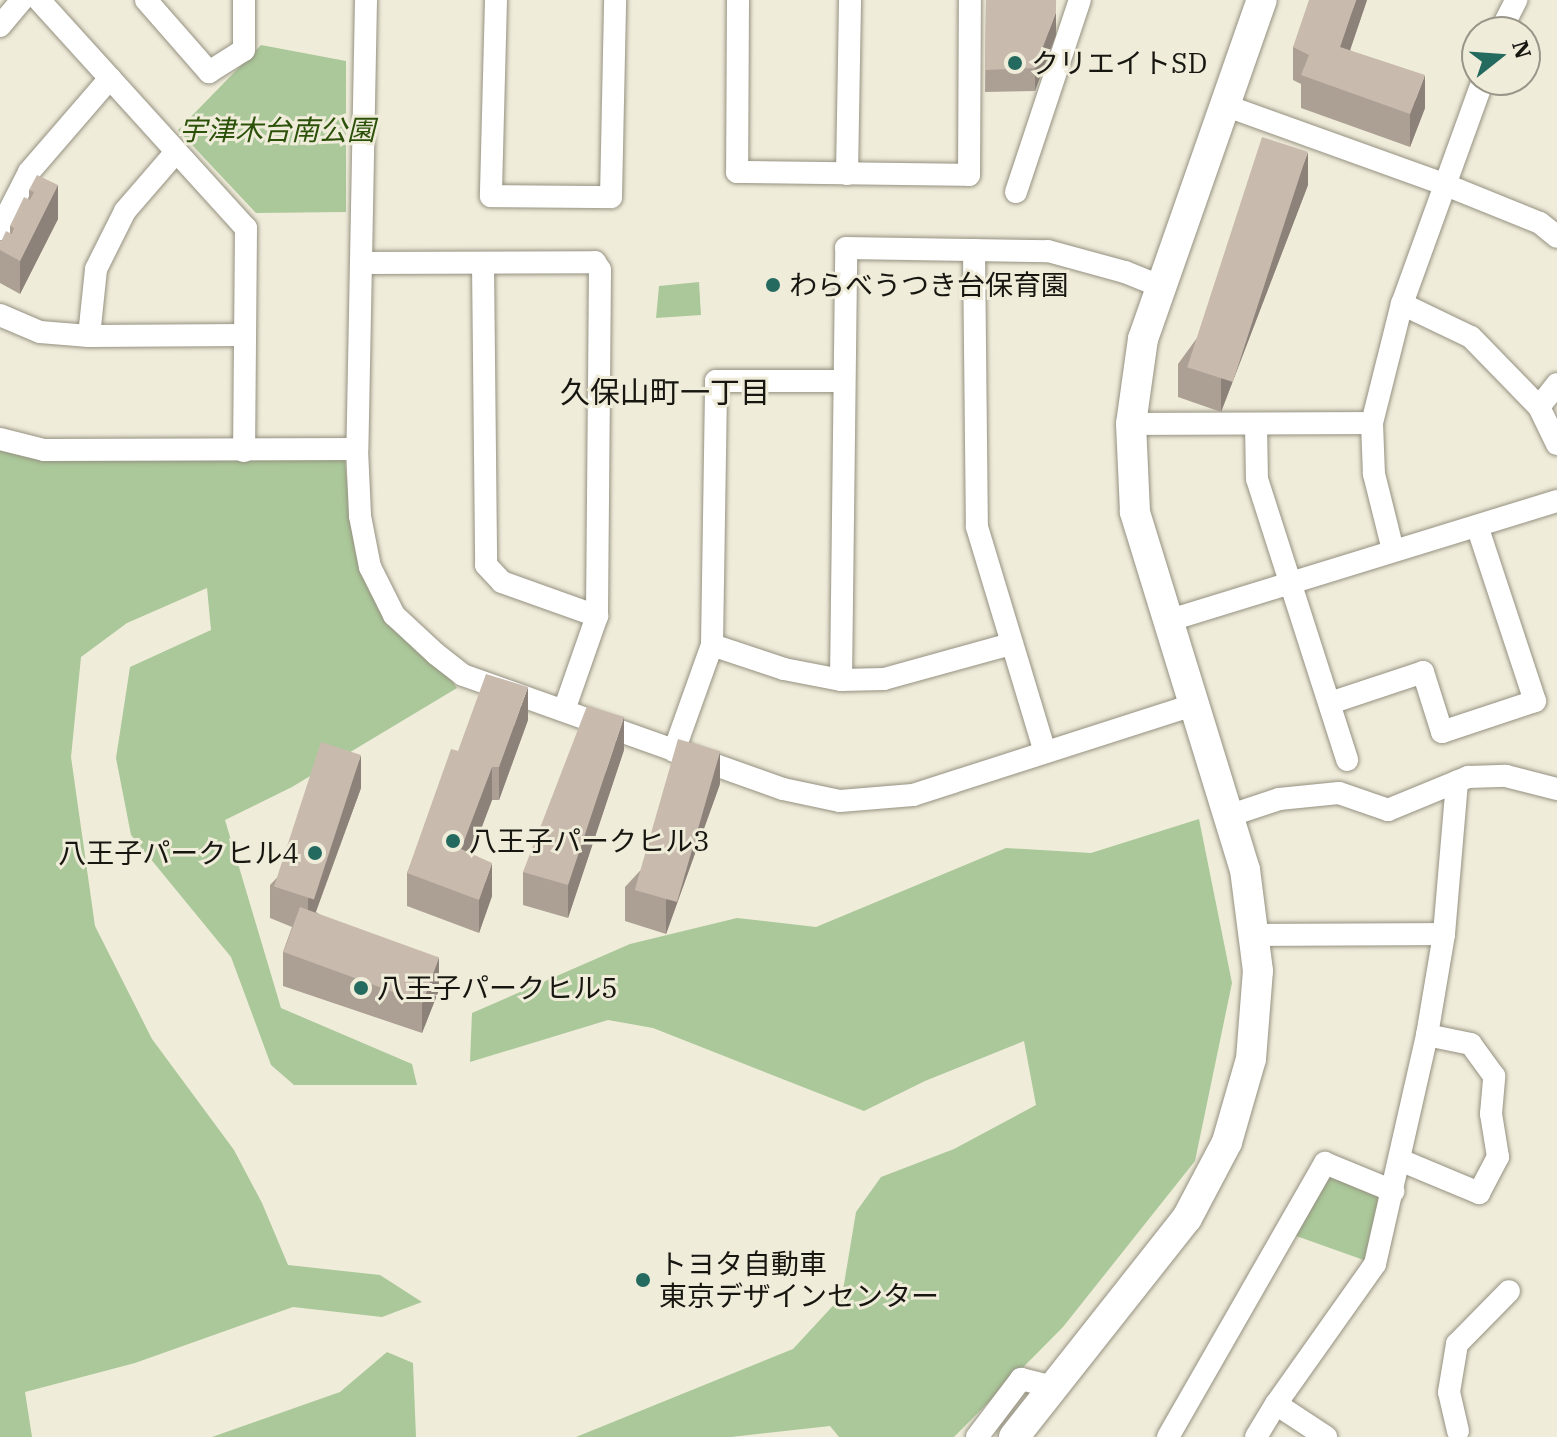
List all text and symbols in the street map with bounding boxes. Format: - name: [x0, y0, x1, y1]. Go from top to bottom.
- north arrow: [1461, 16, 1541, 96]
- text: N: [1506, 37, 1539, 62]
- place label: クリエイトSD: [1031, 46, 1207, 80]
- marker: クリエイトSD: [1006, 54, 1024, 72]
- park label: 宇津木台南公園: [179, 113, 375, 147]
- place label: わらべうつき台保育園: [789, 268, 1069, 302]
- marker: わらべうつき台保育園: [764, 276, 782, 294]
- district label: 久保山町一丁目: [560, 374, 770, 410]
- place label: 八王子パークヒル3: [469, 824, 710, 858]
- marker: 八王子パークヒル3: [444, 832, 462, 850]
- place label: 八王子パークヒル4: [58, 836, 299, 870]
- marker: 八王子パークヒル4: [306, 844, 324, 862]
- place label: 八王子パークヒル5: [377, 971, 618, 1005]
- marker: 八王子パークヒル5: [352, 979, 370, 997]
- place label: トヨタ自動車 東京デザインセンター: [659, 1247, 939, 1313]
- marker: トヨタ自動車 東京デザインセンター: [634, 1271, 652, 1289]

